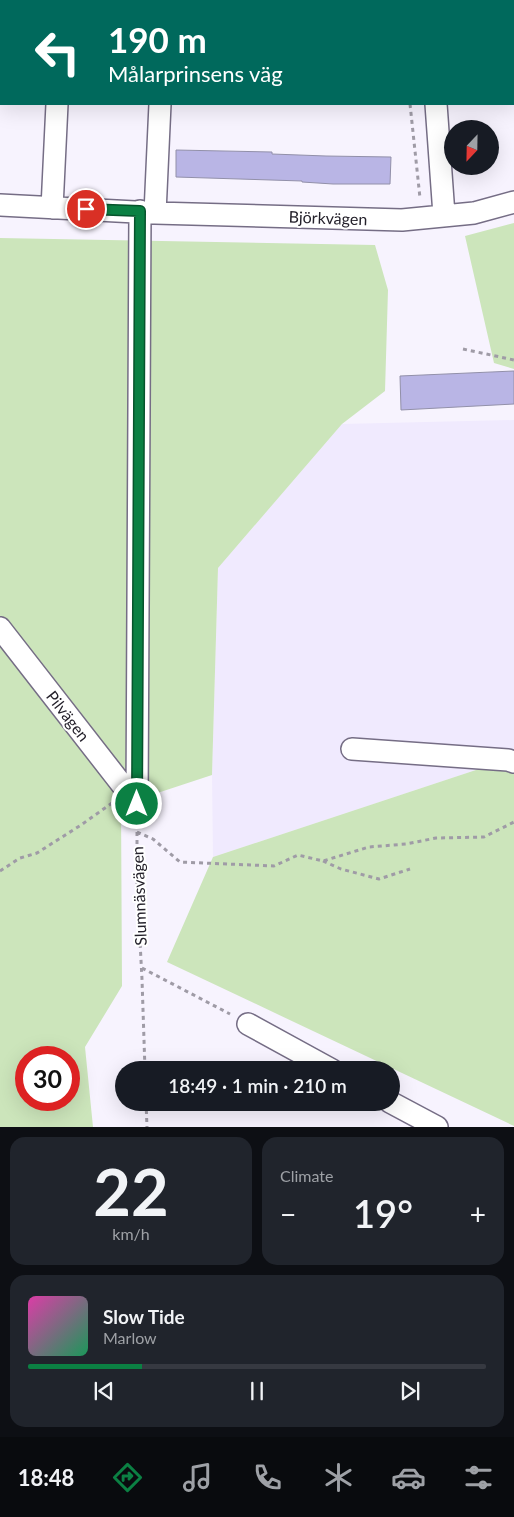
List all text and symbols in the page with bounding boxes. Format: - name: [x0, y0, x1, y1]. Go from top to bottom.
- text: 190 m: [108, 18, 207, 60]
- icon: left: [25, 20, 90, 85]
- text: Målarprinsens väg: [108, 60, 283, 87]
- north arrow: [444, 120, 499, 175]
- map controls: [444, 120, 499, 175]
- pin: [65, 188, 107, 230]
- icon: arrive: [72, 195, 100, 223]
- street label: Björkvägen: [288, 207, 368, 228]
- street label: Pilvägen: [43, 687, 94, 745]
- position arrow: [110, 777, 162, 829]
- street label: Slumnäsvägen: [127, 846, 150, 946]
- speed limit sign: 30: [15, 1046, 80, 1111]
- text: 18:49 · 1 min · 210 m: [168, 1074, 347, 1097]
- text: 22: [93, 1152, 169, 1230]
- text: Climate: [280, 1166, 333, 1185]
- text: 19°: [353, 1190, 413, 1236]
- text: −: [280, 1197, 296, 1231]
- text: +: [470, 1197, 486, 1231]
- text: km/h: [112, 1224, 150, 1243]
- text: Slow Tide: [103, 1305, 185, 1328]
- text: Marlow: [103, 1328, 157, 1347]
- icon: previous: [90, 1377, 118, 1405]
- icon: pause: [243, 1377, 271, 1405]
- icon: next: [396, 1377, 424, 1405]
- icon: directions: [110, 1460, 145, 1495]
- icon: music: [180, 1460, 215, 1495]
- icon: phone: [250, 1460, 285, 1495]
- icon: climate: [321, 1460, 356, 1495]
- icon: car: [391, 1460, 426, 1495]
- icon: filters: [461, 1460, 496, 1495]
- text: 18:48: [18, 1464, 74, 1491]

